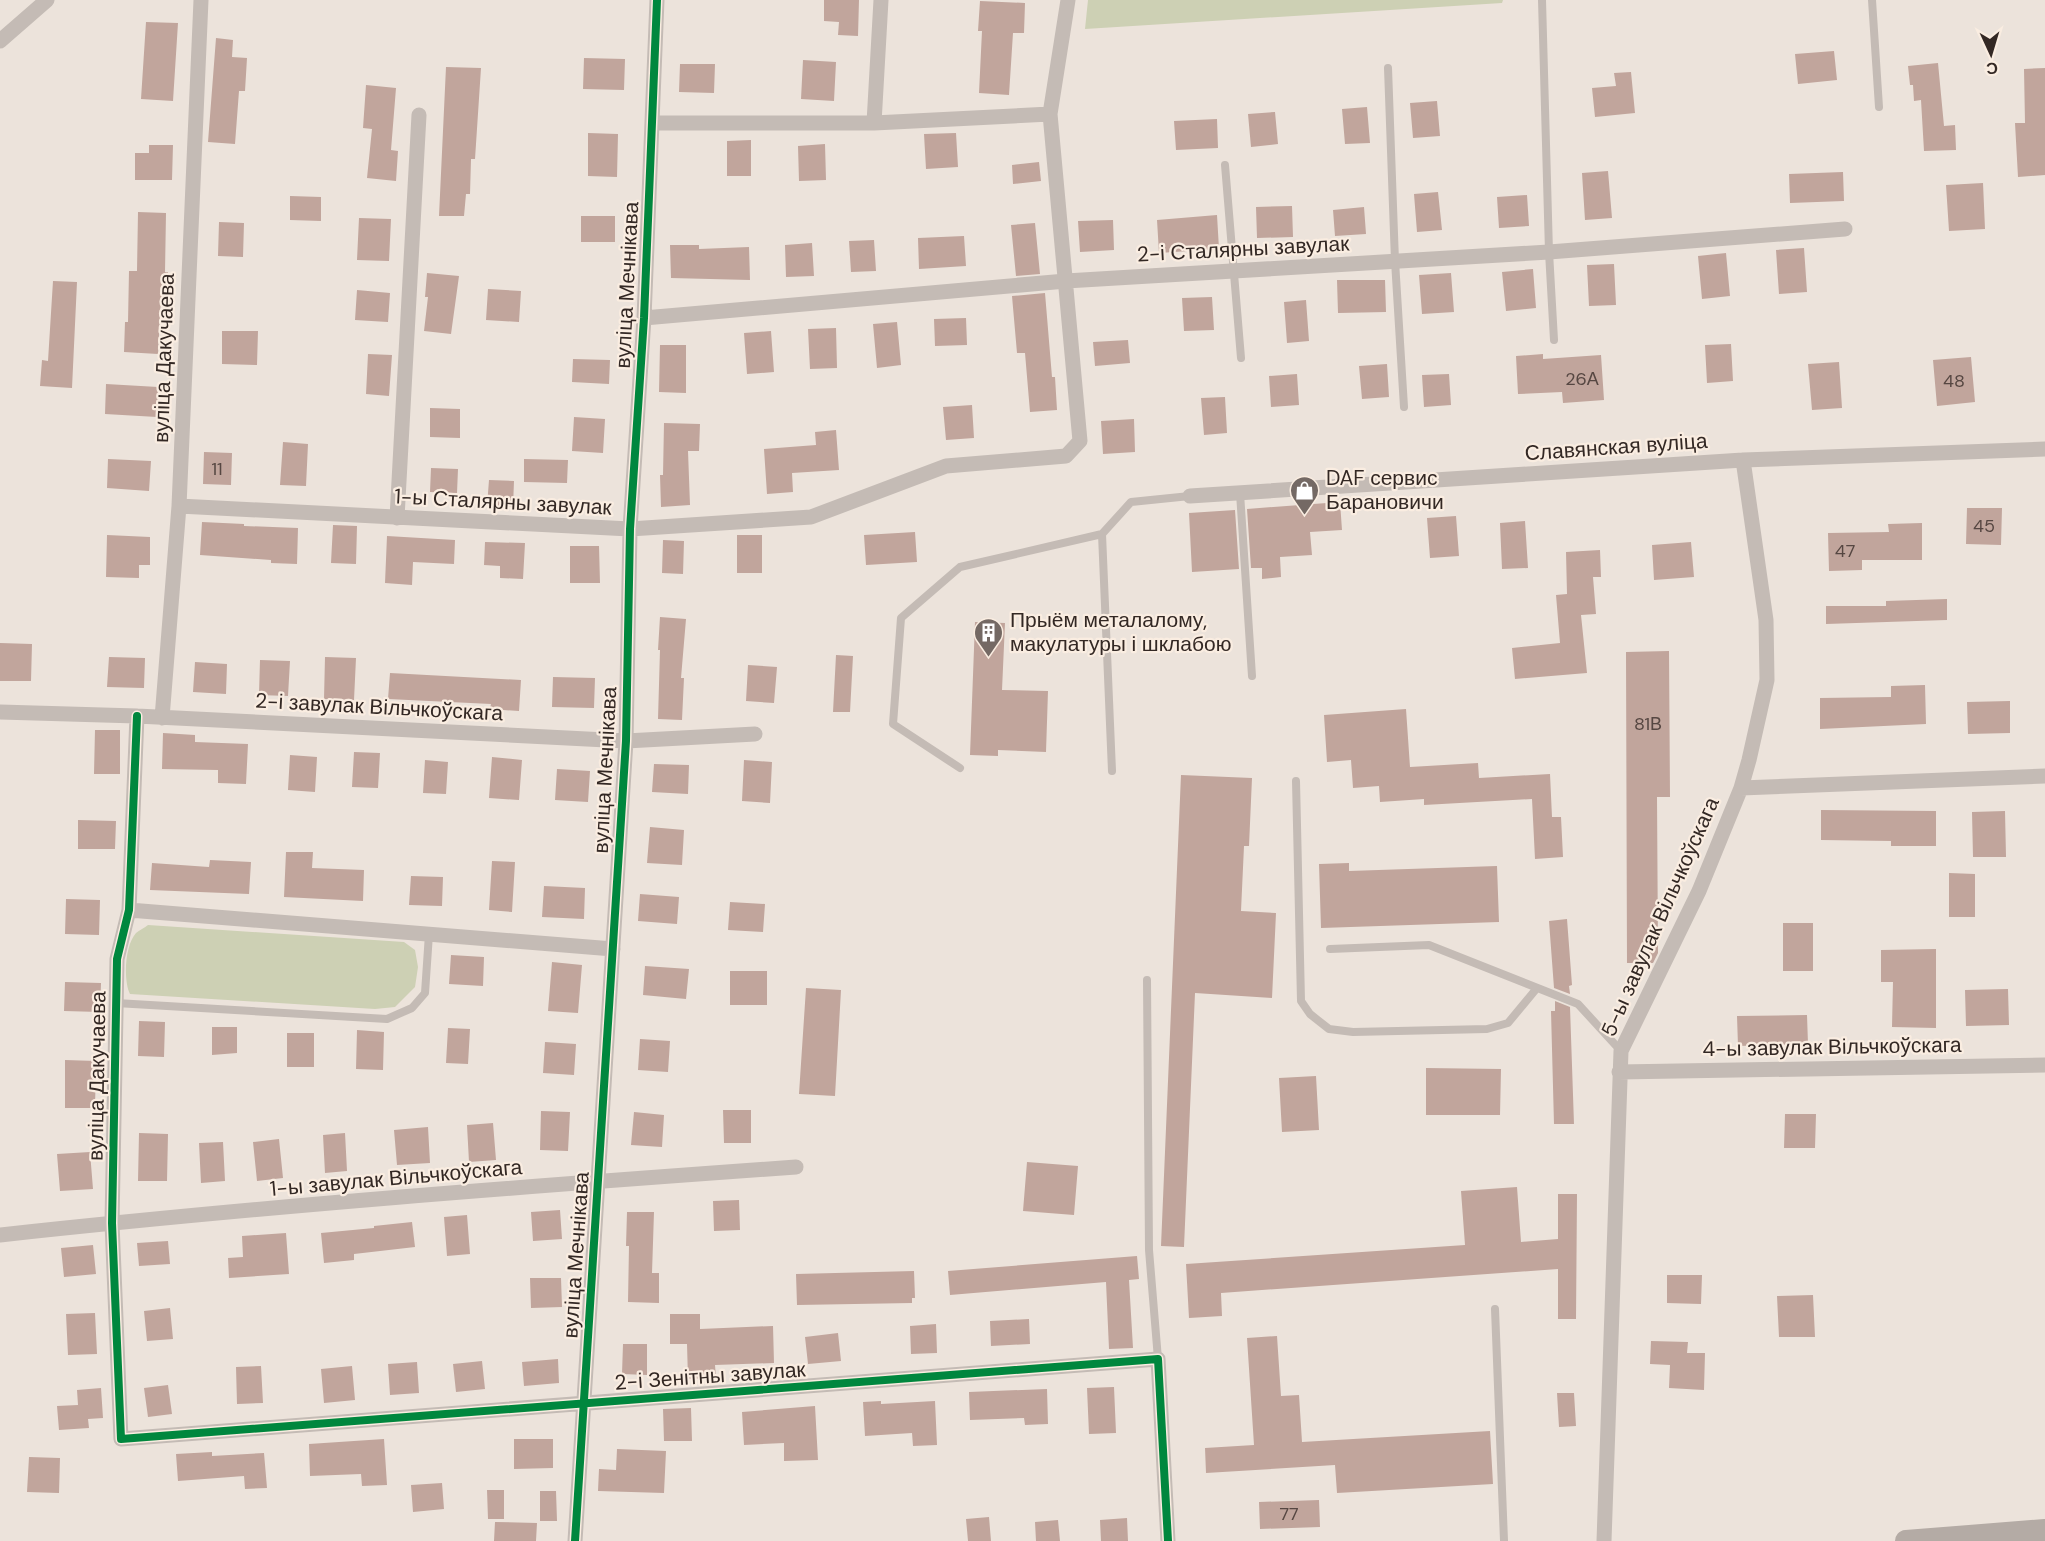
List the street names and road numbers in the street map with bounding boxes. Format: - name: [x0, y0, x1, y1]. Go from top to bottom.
- street label: вуліца Мечнікава: [609, 201, 645, 369]
- street label: 2-і Сталярны завулак: [1136, 229, 1351, 269]
- street label: вуліца Дакучаева: [147, 272, 181, 443]
- street label: Славянская вуліца: [1524, 427, 1709, 467]
- street label: 1-ы Сталярны завулак: [394, 482, 613, 522]
- street label: вуліца Мечнікава: [587, 686, 623, 854]
- street label: 2-і завулак Вільчкоўскага: [254, 687, 504, 727]
- street label: 5-ы завулак Вільчкоўскага: [1594, 793, 1726, 1041]
- street label: вуліца Дакучаева: [82, 991, 112, 1161]
- street label: 4-ы завулак Вільчкоўскага: [1702, 1031, 1962, 1063]
- street label: 1-ы завулак Вільчкоўскага: [269, 1153, 524, 1203]
- street label: вуліца Мечнікава: [556, 1171, 596, 1339]
- street label: 2-і Зенітны завулак: [614, 1355, 807, 1397]

